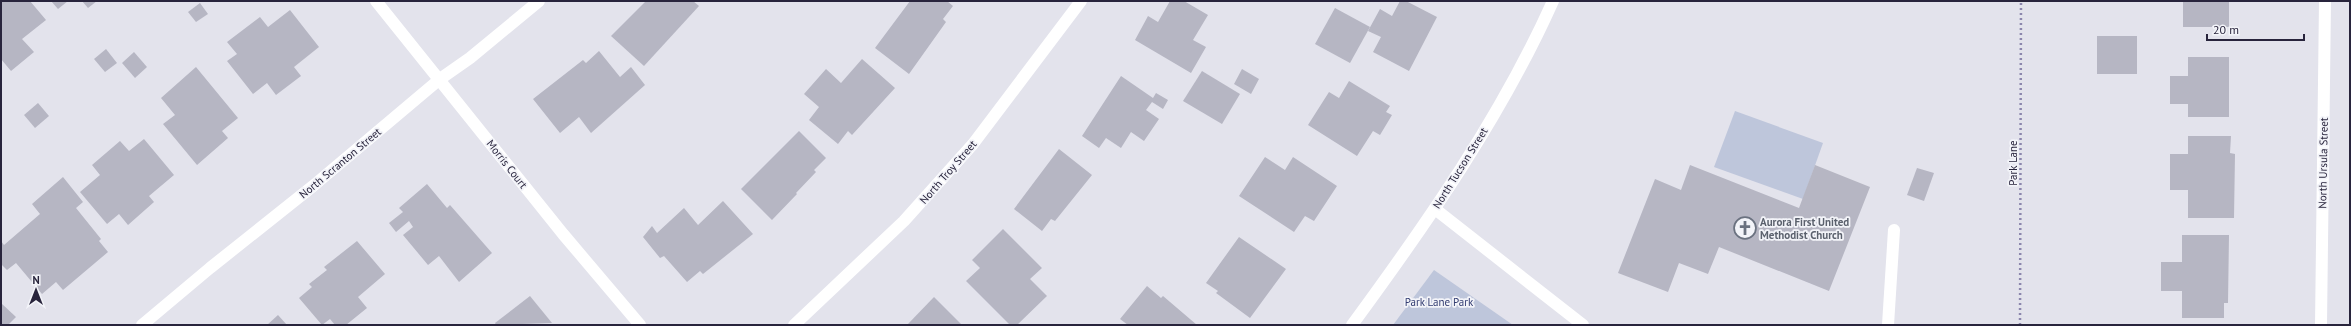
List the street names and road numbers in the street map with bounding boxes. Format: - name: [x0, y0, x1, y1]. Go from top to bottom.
- street label: North Ursula Street: [2315, 117, 2331, 209]
- street label: North Scranton Street: [296, 124, 384, 201]
- street label: North Tucson Street: [1429, 125, 1491, 211]
- street label: Morris Court: [484, 137, 531, 191]
- street label: North Troy Street: [916, 137, 980, 207]
- street label: Park Lane: [2006, 140, 2020, 186]

